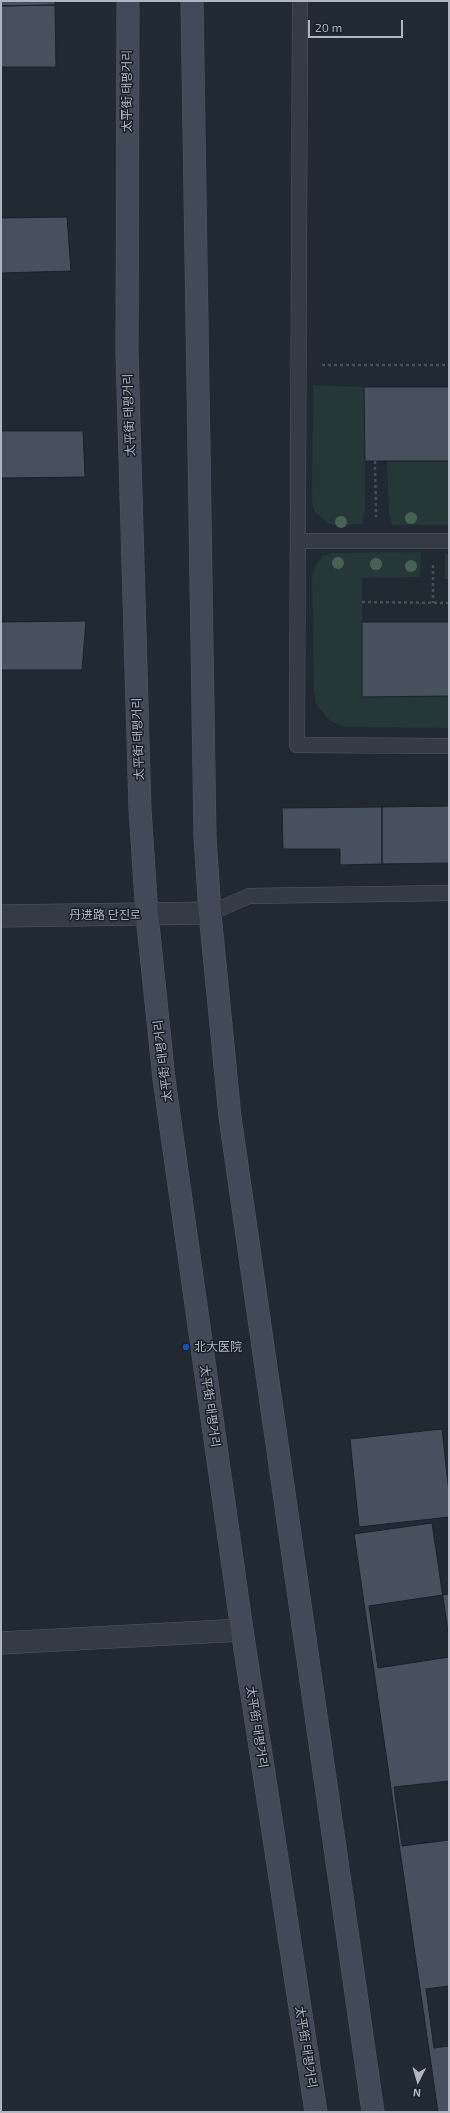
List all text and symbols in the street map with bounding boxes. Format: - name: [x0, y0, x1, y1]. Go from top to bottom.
- scale bar: [310, 12, 405, 38]
- text: 20 m: [315, 20, 342, 34]
- street label: 太平街 태평거리: [120, 50, 134, 132]
- street label: 太平街 태평거리: [120, 373, 138, 457]
- street label: 太平街 태평거리: [129, 697, 147, 781]
- street label: 丹进路 단진로: [69, 908, 141, 922]
- street label: 太平街 태평거리: [151, 1019, 175, 1103]
- place label: 北大医院: [194, 1340, 242, 1354]
- marker: 北大医院: [181, 1342, 191, 1352]
- street label: 太平街 태평거리: [197, 1364, 223, 1448]
- street label: 太平街 태평거리: [243, 1685, 271, 1769]
- street label: 太平街 태평거리: [292, 2005, 320, 2089]
- north arrow: [398, 2061, 438, 2101]
- text: N: [412, 2087, 421, 2100]

